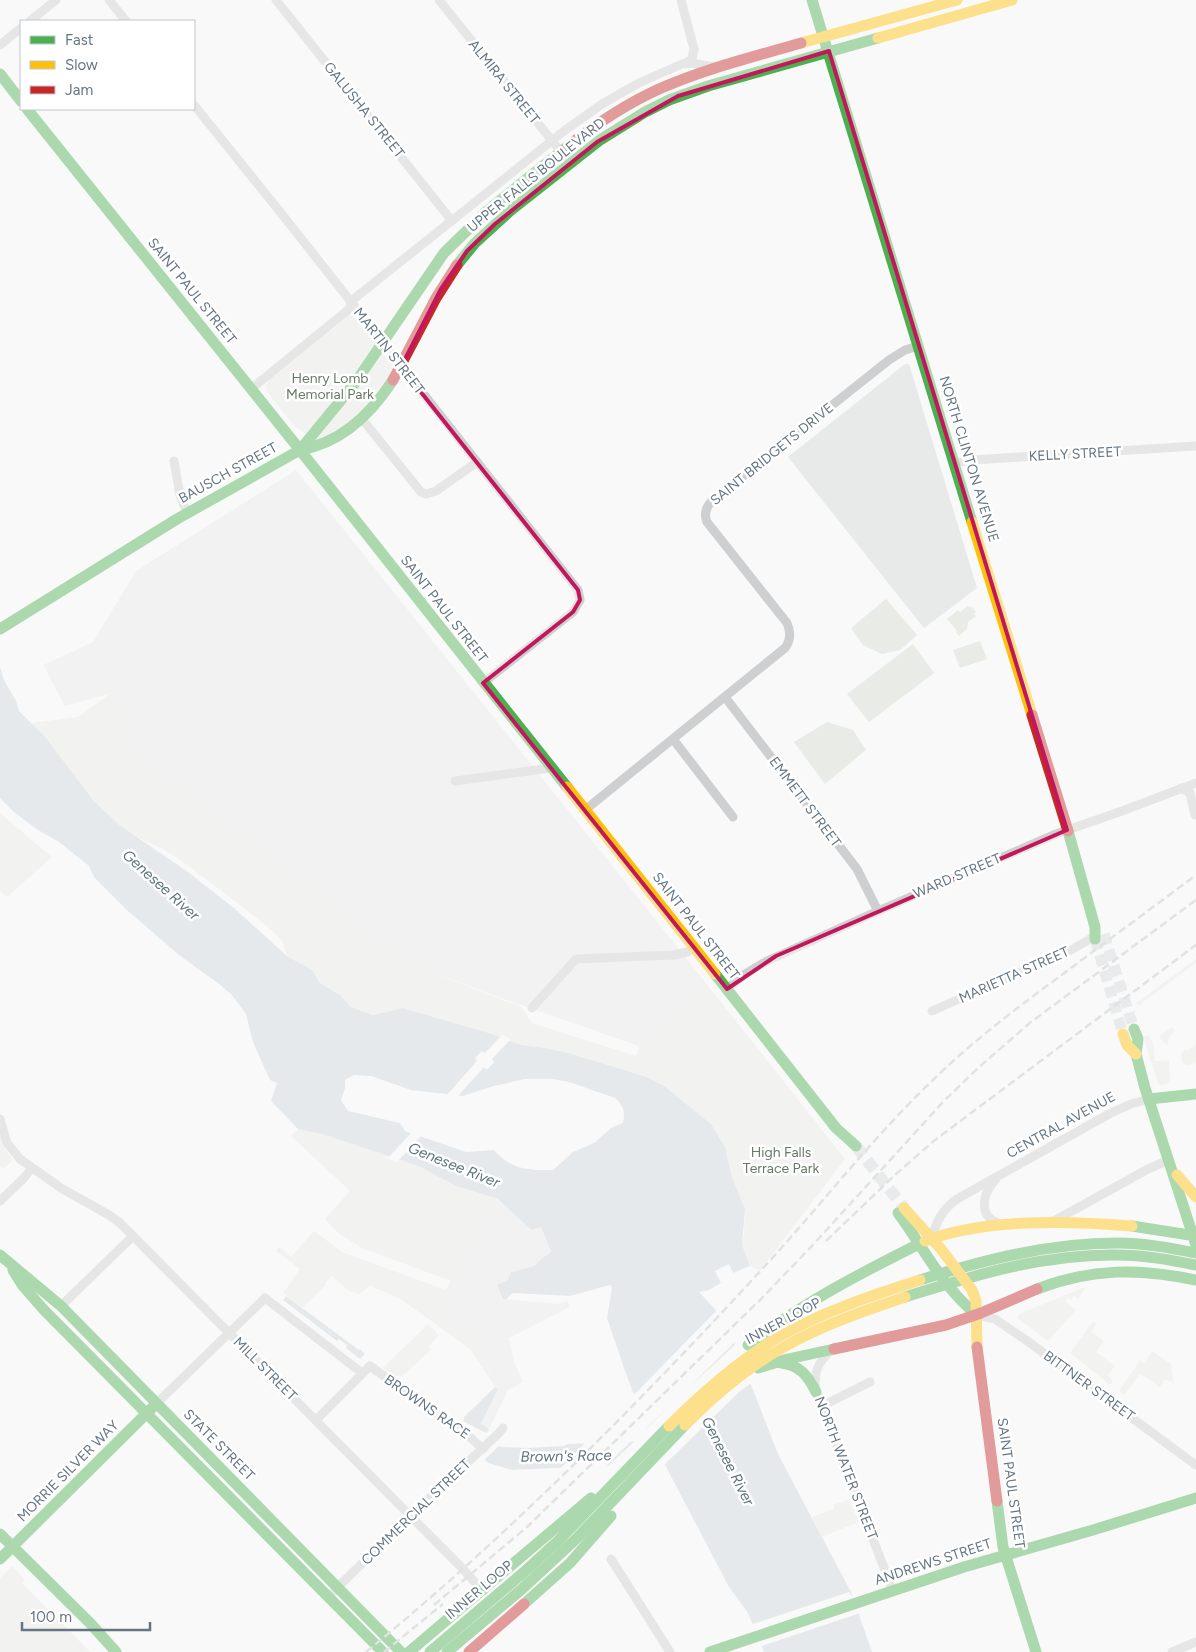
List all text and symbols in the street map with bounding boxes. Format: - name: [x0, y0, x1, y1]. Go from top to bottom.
- legend: [20, 20, 195, 110]
- text: Fast: [65, 31, 94, 49]
- street label: ALMIRA STREET: [465, 36, 543, 128]
- text: Slow: [65, 56, 98, 74]
- street label: GALUSHA STREET: [320, 59, 408, 162]
- text: Jam: [65, 81, 93, 99]
- street label: UPPER FALLS BOULEVARD: [464, 114, 608, 236]
- street label: SAINT PAUL STREET: [144, 235, 240, 348]
- street label: MARTIN STREET: [350, 304, 428, 398]
- park label: Henry Lomb Memorial Park: [286, 370, 374, 403]
- street label: NORTH CLINTON AVENUE: [936, 374, 1002, 544]
- street label: SAINT BRIDGETS DRIVE: [707, 399, 837, 509]
- street label: BAUSCH STREET: [176, 439, 280, 507]
- street label: KELLY STREET: [1028, 443, 1122, 465]
- street label: SAINT PAUL STREET: [397, 552, 491, 666]
- street label: EMMETT STREET: [766, 754, 845, 851]
- water label: Genesee River: [119, 846, 204, 925]
- street label: WARD STREET: [911, 850, 1004, 902]
- street label: SAINT PAUL STREET: [649, 869, 743, 983]
- street label: MARIETTA STREET: [956, 943, 1072, 1007]
- street label: CENTRAL AVENUE: [1004, 1088, 1118, 1162]
- water label: Genesee River: [406, 1138, 503, 1192]
- park label: High Falls Terrace Park: [743, 1144, 819, 1177]
- street label: INNER LOOP: [742, 1294, 824, 1348]
- street label: MILL STREET: [230, 1334, 301, 1405]
- street label: BITTNER STREET: [1040, 1347, 1138, 1425]
- street label: BROWNS RACE: [381, 1371, 473, 1443]
- street label: NORTH WATER STREET: [811, 1394, 881, 1542]
- street label: STATE STREET: [180, 1406, 258, 1484]
- water label: Genesee River: [698, 1414, 758, 1509]
- street label: MORRIE SILVER WAY: [14, 1416, 123, 1525]
- street label: SAINT PAUL STREET: [993, 1417, 1029, 1550]
- water label: Brown's Race: [520, 1446, 612, 1466]
- street label: COMMERCIAL STREET: [358, 1455, 474, 1569]
- street label: ANDREWS STREET: [872, 1535, 994, 1589]
- street label: INNER LOOP: [442, 1557, 516, 1623]
- scale bar: [22, 1600, 150, 1632]
- text: 100 m: [30, 1608, 72, 1626]

